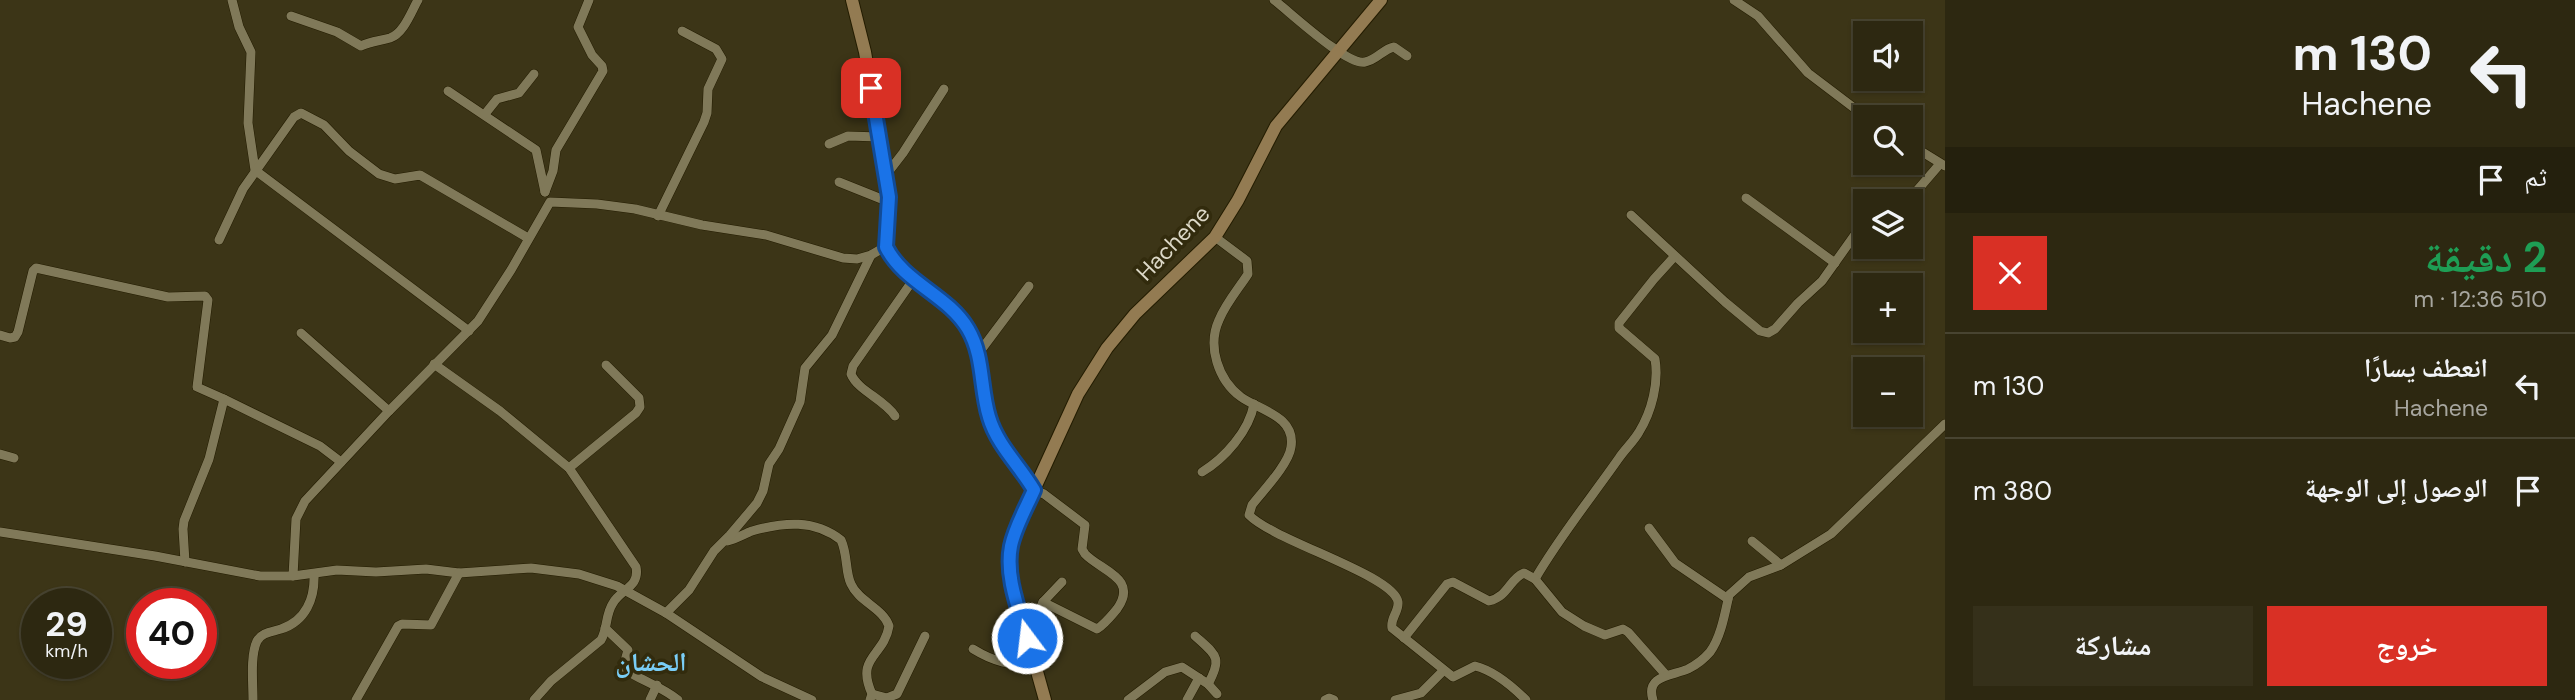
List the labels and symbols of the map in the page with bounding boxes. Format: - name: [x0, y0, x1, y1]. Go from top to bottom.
- pin: [841, 58, 901, 118]
- street label: Hachene: [1130, 199, 1216, 287]
- speed limit sign: 40: [126, 588, 217, 679]
- position arrow: [990, 601, 1064, 675]
- district label: الحشان: [615, 645, 687, 679]

